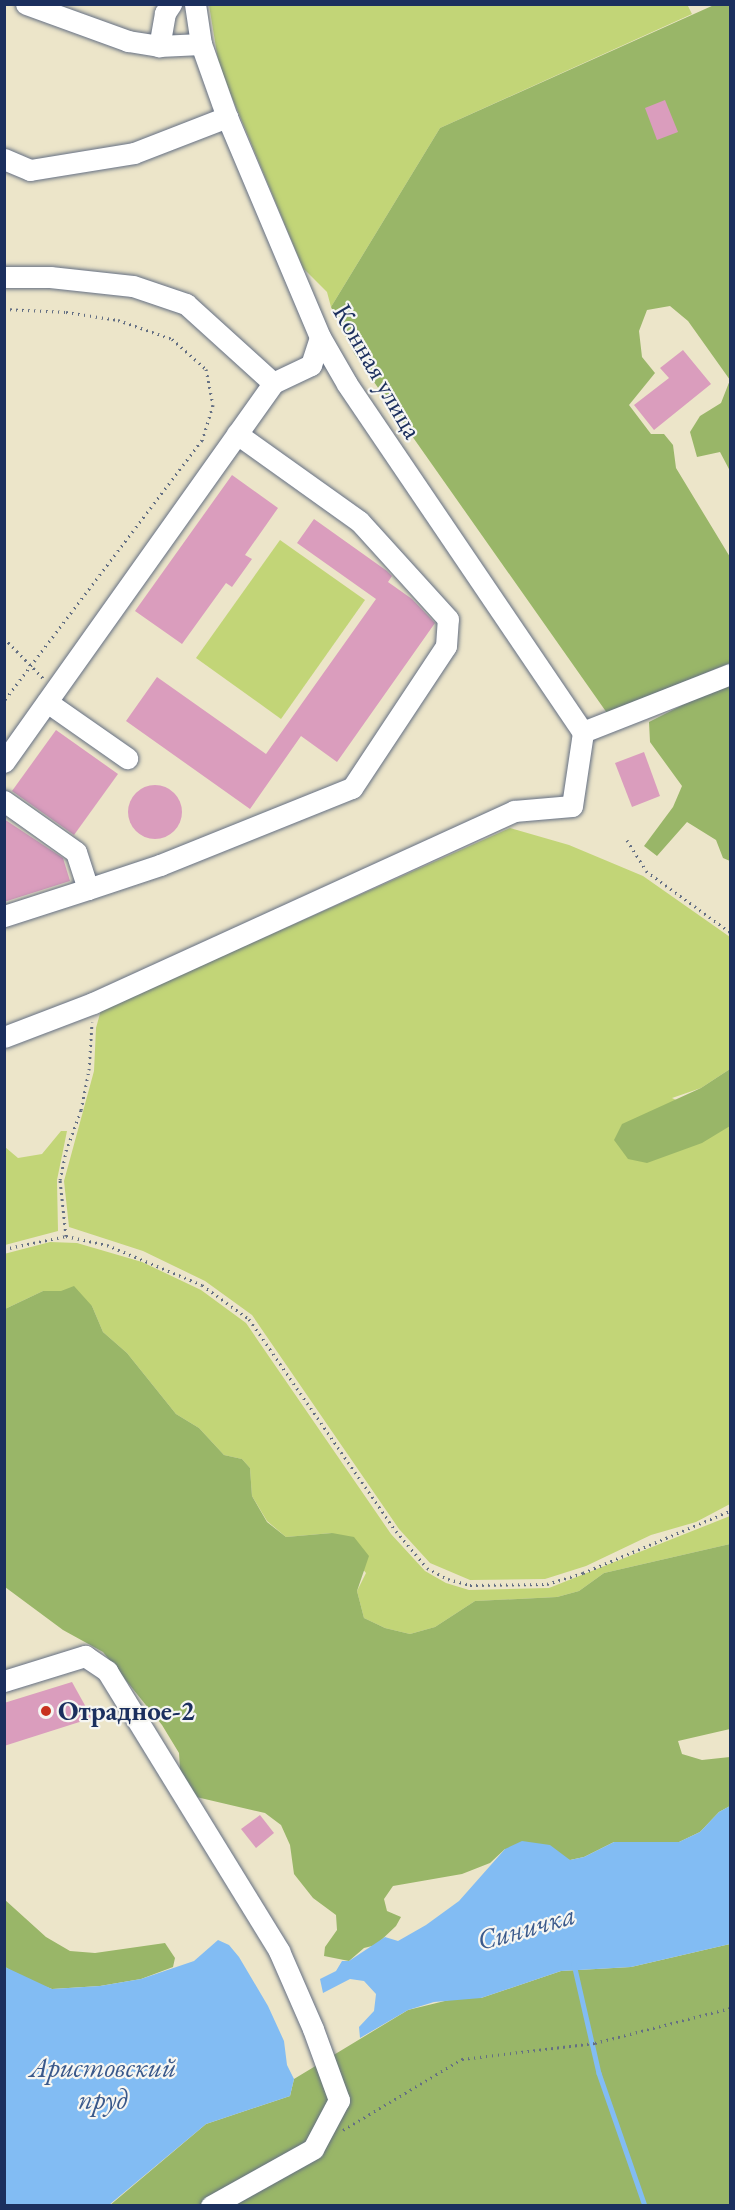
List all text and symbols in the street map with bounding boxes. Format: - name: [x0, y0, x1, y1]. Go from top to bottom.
- street label: Конная улица: [326, 298, 430, 444]
- place label: Отрадное-2: [58, 1695, 195, 1727]
- marker: Отрадное-2: [39, 1704, 53, 1718]
- water label: Синичка: [473, 1897, 579, 1957]
- water label: Аристовский пруд: [30, 2050, 176, 2116]

